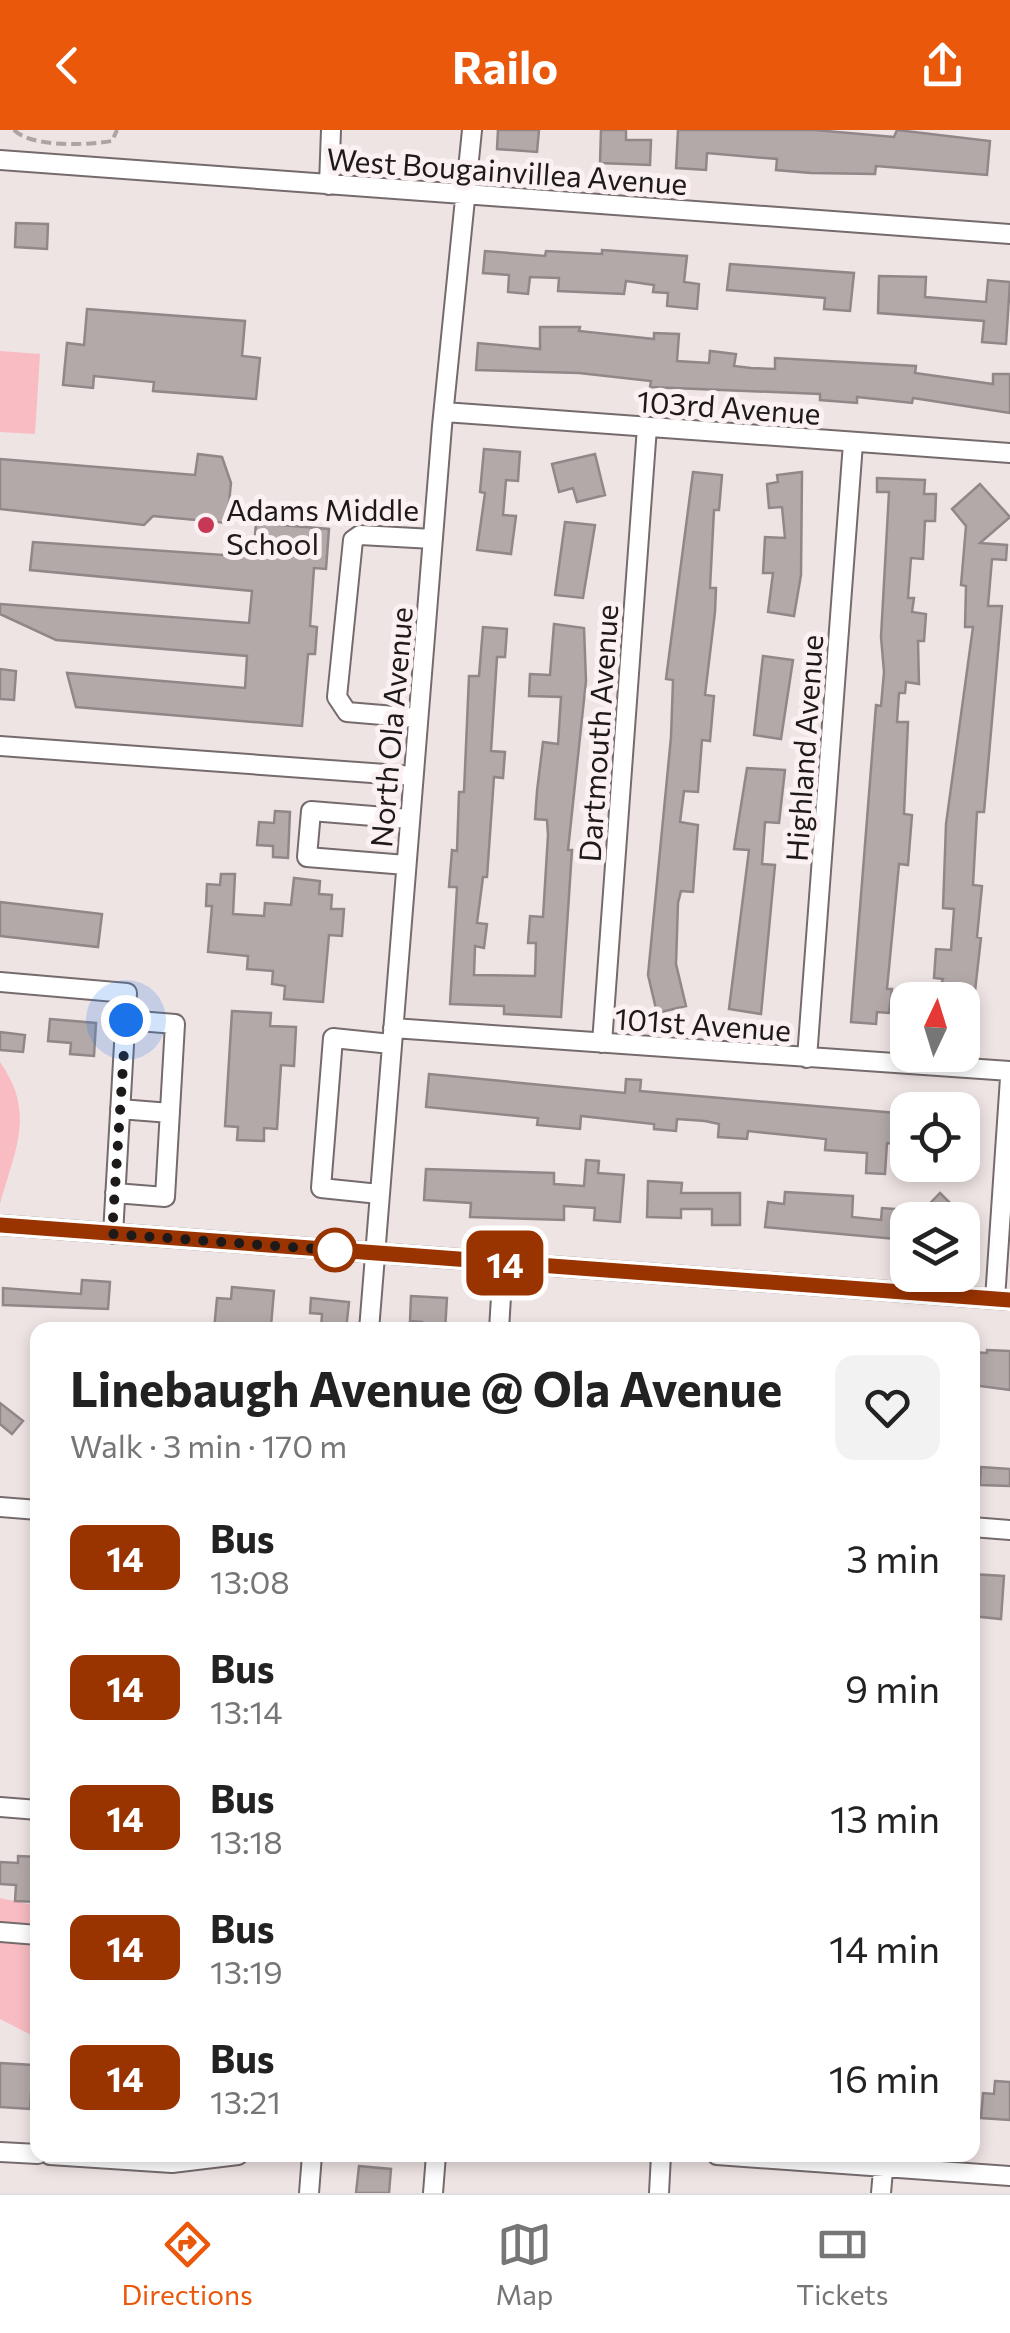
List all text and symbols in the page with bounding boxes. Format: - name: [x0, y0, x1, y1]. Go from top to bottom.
- icon: back: [40, 38, 95, 93]
- text: Railo: [452, 38, 558, 93]
- icon: share: [915, 38, 970, 93]
- street label: West Bougainvillea Avenue: [325, 139, 689, 201]
- street label: 103rd Avenue: [636, 381, 822, 431]
- place label: Adams Middle School: [226, 490, 419, 561]
- marker: Adams Middle School: [195, 514, 217, 536]
- street label: Dartmouth Avenue: [570, 603, 624, 863]
- street label: North Ola Avenue: [361, 605, 419, 849]
- street label: Highland Avenue: [777, 633, 829, 863]
- north arrow: [890, 982, 980, 1072]
- map controls: [890, 982, 980, 1292]
- your location: [101, 995, 151, 1045]
- street label: 101st Avenue: [613, 998, 793, 1048]
- button: locate: [890, 1092, 980, 1182]
- button: layers: [890, 1202, 980, 1292]
- unlabelled marker: [314, 1229, 356, 1271]
- line badge: 14: [460, 1230, 550, 1296]
- text: 14: [486, 1242, 524, 1285]
- button: heart: [835, 1355, 940, 1460]
- text: Linebaugh Avenue @ Ola Avenue: [70, 1358, 782, 1417]
- text: Walk · 3 min · 170 m: [70, 1425, 347, 1465]
- text: Bus: [210, 1514, 275, 1561]
- text: 3 min: [846, 1534, 940, 1581]
- text: 14: [106, 1536, 144, 1579]
- text: 13:08: [210, 1561, 290, 1601]
- text: Bus: [210, 1644, 275, 1691]
- text: 9 min: [845, 1664, 940, 1711]
- text: 14: [106, 1666, 144, 1709]
- text: 13:14: [210, 1691, 282, 1731]
- text: Bus: [210, 1774, 275, 1821]
- text: 13 min: [830, 1794, 940, 1841]
- text: 14: [106, 1796, 144, 1839]
- text: 13:18: [210, 1821, 283, 1861]
- text: Bus: [210, 1904, 275, 1951]
- text: 14 min: [829, 1924, 940, 1971]
- text: 14: [106, 1926, 144, 1969]
- text: 13:19: [210, 1951, 283, 1991]
- text: Bus: [210, 2034, 275, 2081]
- text: 16 min: [829, 2054, 940, 2101]
- text: 14: [106, 2056, 144, 2099]
- text: 13:21: [210, 2081, 281, 2121]
- tab: Directions: [121, 2217, 253, 2311]
- tab: Map: [496, 2217, 553, 2311]
- tab: Tickets: [796, 2217, 889, 2311]

